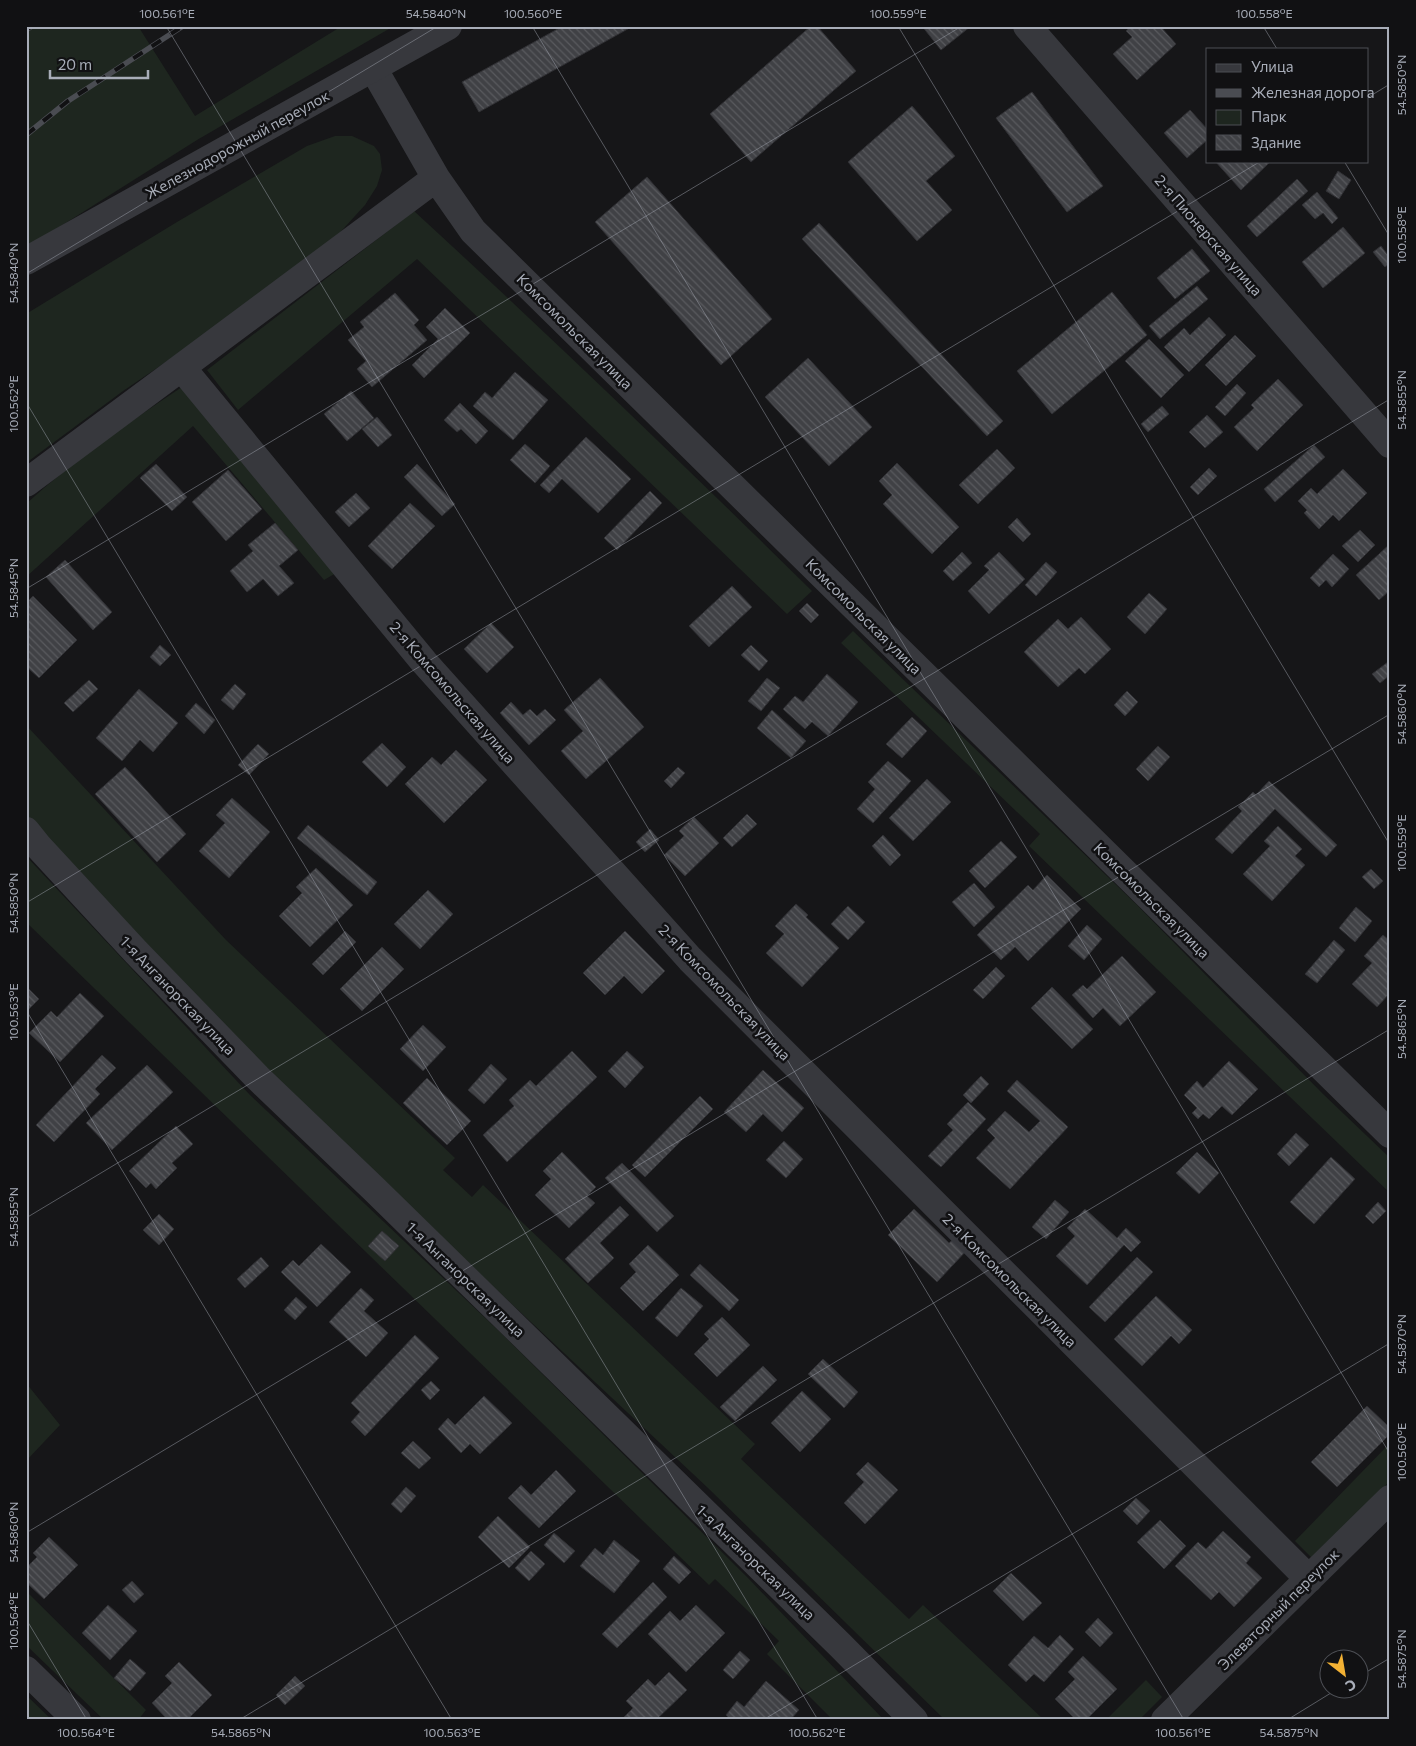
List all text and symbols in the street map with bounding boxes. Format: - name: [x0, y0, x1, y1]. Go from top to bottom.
- text: 100.561°E: [139, 6, 195, 20]
- text: 54.5840°N: [406, 6, 466, 20]
- text: 100.560°E: [504, 6, 562, 20]
- text: 100.559°E: [869, 6, 927, 20]
- text: 100.558°E: [1235, 6, 1293, 20]
- scale bar: [50, 48, 148, 80]
- legend: [1206, 48, 1368, 162]
- text: 20 m: [58, 55, 92, 73]
- text: 54.5850°N: [1394, 55, 1408, 115]
- text: Улица: [1251, 57, 1293, 75]
- text: Железная дорога: [1251, 83, 1375, 101]
- street label: Железнодорожный переулок: [142, 86, 332, 202]
- text: Парк: [1251, 107, 1287, 125]
- text: Здание: [1251, 133, 1301, 151]
- street label: 2-я Пионерская улица: [1152, 171, 1266, 299]
- text: 100.558°E: [1394, 206, 1408, 264]
- text: 54.5840°N: [6, 243, 20, 303]
- street label: Комсомольская улица: [513, 269, 637, 393]
- text: 54.5855°N: [1394, 370, 1408, 430]
- text: 100.562°E: [6, 375, 20, 433]
- street label: Комсомольская улица: [802, 554, 926, 678]
- text: 54.5845°N: [6, 558, 20, 618]
- street label: 2-я Комсомольская улица: [387, 618, 519, 766]
- text: 54.5860°N: [1394, 684, 1408, 744]
- text: 100.559°E: [1394, 814, 1408, 872]
- street label: Комсомольская улица: [1090, 838, 1214, 962]
- text: 54.5850°N: [6, 873, 20, 933]
- street label: 2-я Комсомольская улица: [655, 920, 795, 1064]
- street label: 1-я Анганорская улица: [117, 932, 239, 1058]
- text: 100.563°E: [6, 983, 20, 1041]
- text: 54.5865°N: [1394, 999, 1408, 1059]
- text: 54.5855°N: [6, 1187, 20, 1247]
- street label: 2-я Комсомольская улица: [939, 1209, 1081, 1351]
- street label: 1-я Анганорская улица: [403, 1218, 529, 1340]
- text: 54.5870°N: [1394, 1314, 1408, 1374]
- text: 100.560°E: [1394, 1423, 1408, 1481]
- street label: 1-я Анганорская улица: [693, 1501, 819, 1623]
- text: 54.5860°N: [6, 1502, 20, 1562]
- street label: Элеваторный переулок: [1214, 1545, 1342, 1673]
- text: 100.564°E: [6, 1592, 20, 1650]
- text: 54.5875°N: [1394, 1630, 1408, 1688]
- north arrow: [1318, 1648, 1368, 1698]
- text: С: [1342, 1676, 1359, 1695]
- text: 100.564°E: [57, 1725, 115, 1739]
- text: 54.5865°N: [211, 1725, 271, 1739]
- text: 100.563°E: [423, 1725, 481, 1739]
- text: 100.562°E: [788, 1725, 846, 1739]
- text: 100.561°E: [1155, 1725, 1211, 1739]
- text: 54.5875°N: [1260, 1725, 1318, 1739]

